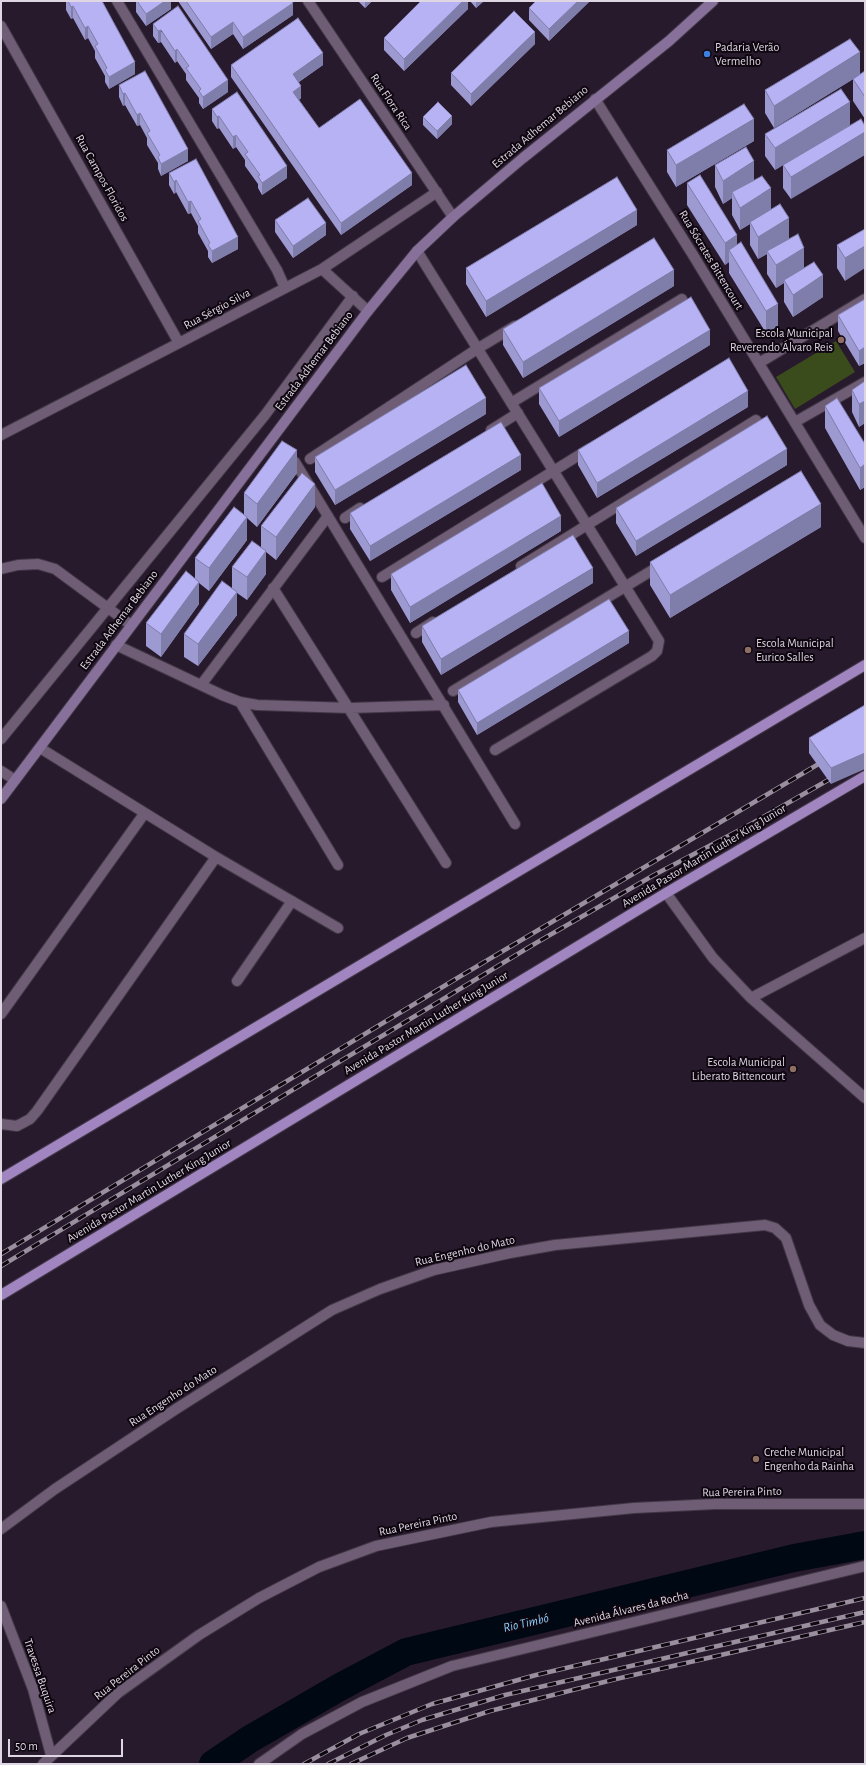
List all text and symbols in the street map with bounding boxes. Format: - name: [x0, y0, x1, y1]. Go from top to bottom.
- place label: Padaria Verão Vermelho: [715, 40, 779, 68]
- marker: Padaria Verão Vermelho: [702, 49, 712, 59]
- street label: Rua Flora Rica: [367, 71, 415, 133]
- street label: Estrada Adhemar Bebiano: [489, 83, 591, 171]
- street label: Rua Campos Floridos: [72, 132, 132, 224]
- street label: Rua Sócrates Bittencourt: [676, 208, 746, 312]
- street label: Rua Sérgio Silva: [181, 285, 253, 333]
- street label: Estrada Adhemar Bebiano: [272, 308, 356, 414]
- place label: Escola Municipal Reverendo Álvaro Reis: [730, 326, 833, 354]
- marker: Escola Municipal Reverendo Álvaro Reis: [836, 335, 846, 345]
- street label: Estrada Adhemar Bebiano: [77, 567, 161, 673]
- place label: Escola Municipal Eurico Salles: [756, 636, 834, 664]
- marker: Escola Municipal Eurico Salles: [743, 645, 753, 655]
- street label: Avenida Pastor Martin Luther King Junior: [619, 801, 789, 911]
- street label: Avenida Pastor Martin Luther King Junior: [341, 968, 511, 1078]
- place label: Escola Municipal Liberato Bittencourt: [692, 1055, 785, 1083]
- marker: Escola Municipal Liberato Bittencourt: [788, 1064, 798, 1074]
- street label: Avenida Pastor Martin Luther King Junior: [64, 1136, 234, 1246]
- street label: Rua Engenho do Mato: [414, 1232, 516, 1270]
- street label: Rua Engenho do Mato: [126, 1362, 220, 1430]
- place label: Creche Municipal Engenho da Rainha: [764, 1445, 854, 1473]
- marker: Creche Municipal Engenho da Rainha: [751, 1454, 761, 1464]
- street label: Rua Pereira Pinto: [702, 1484, 782, 1500]
- street label: Rua Pereira Pinto: [377, 1509, 459, 1539]
- street label: Avenida Álvares da Rocha: [572, 1588, 690, 1630]
- water label: Rio Timbó: [502, 1610, 550, 1636]
- street label: Travessa Buquira: [20, 1637, 60, 1715]
- street label: Rua Pereira Pinto: [91, 1643, 163, 1703]
- scale bar: [10, 1731, 125, 1757]
- text: 50 m: [15, 1740, 38, 1752]

